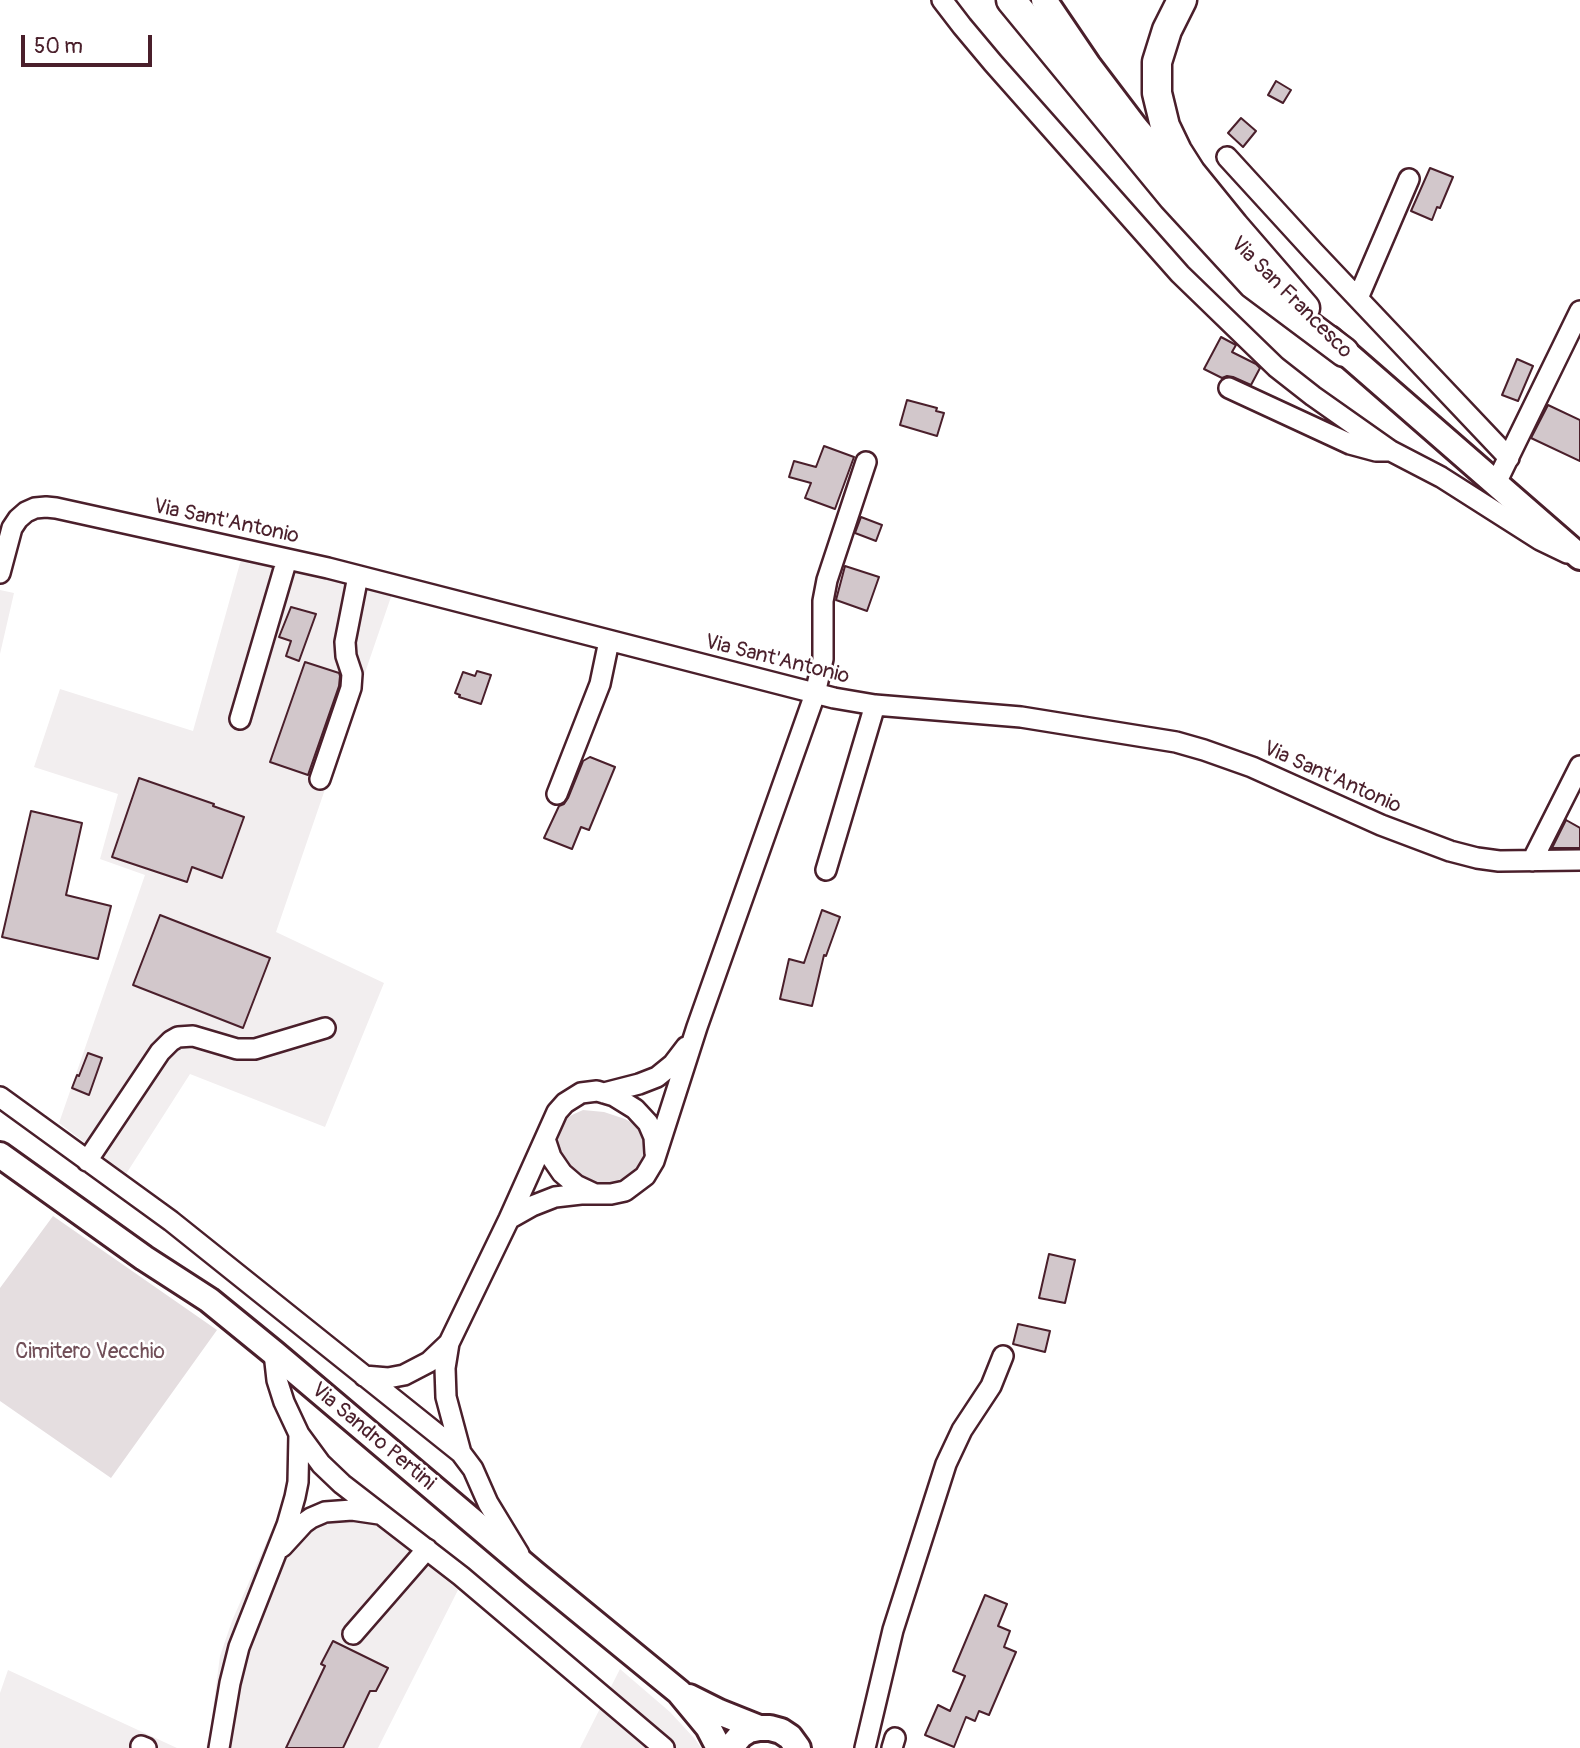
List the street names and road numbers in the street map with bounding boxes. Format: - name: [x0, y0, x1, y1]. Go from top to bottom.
- street label: Via San Francesco: [1225, 232, 1357, 364]
- street label: Via Sant'Antonio: [151, 494, 301, 550]
- street label: Via Sant'Antonio: [702, 630, 852, 690]
- street label: Via Sant'Antonio: [1259, 736, 1405, 820]
- street label: Via Sandro Pertini: [306, 1378, 440, 1496]

